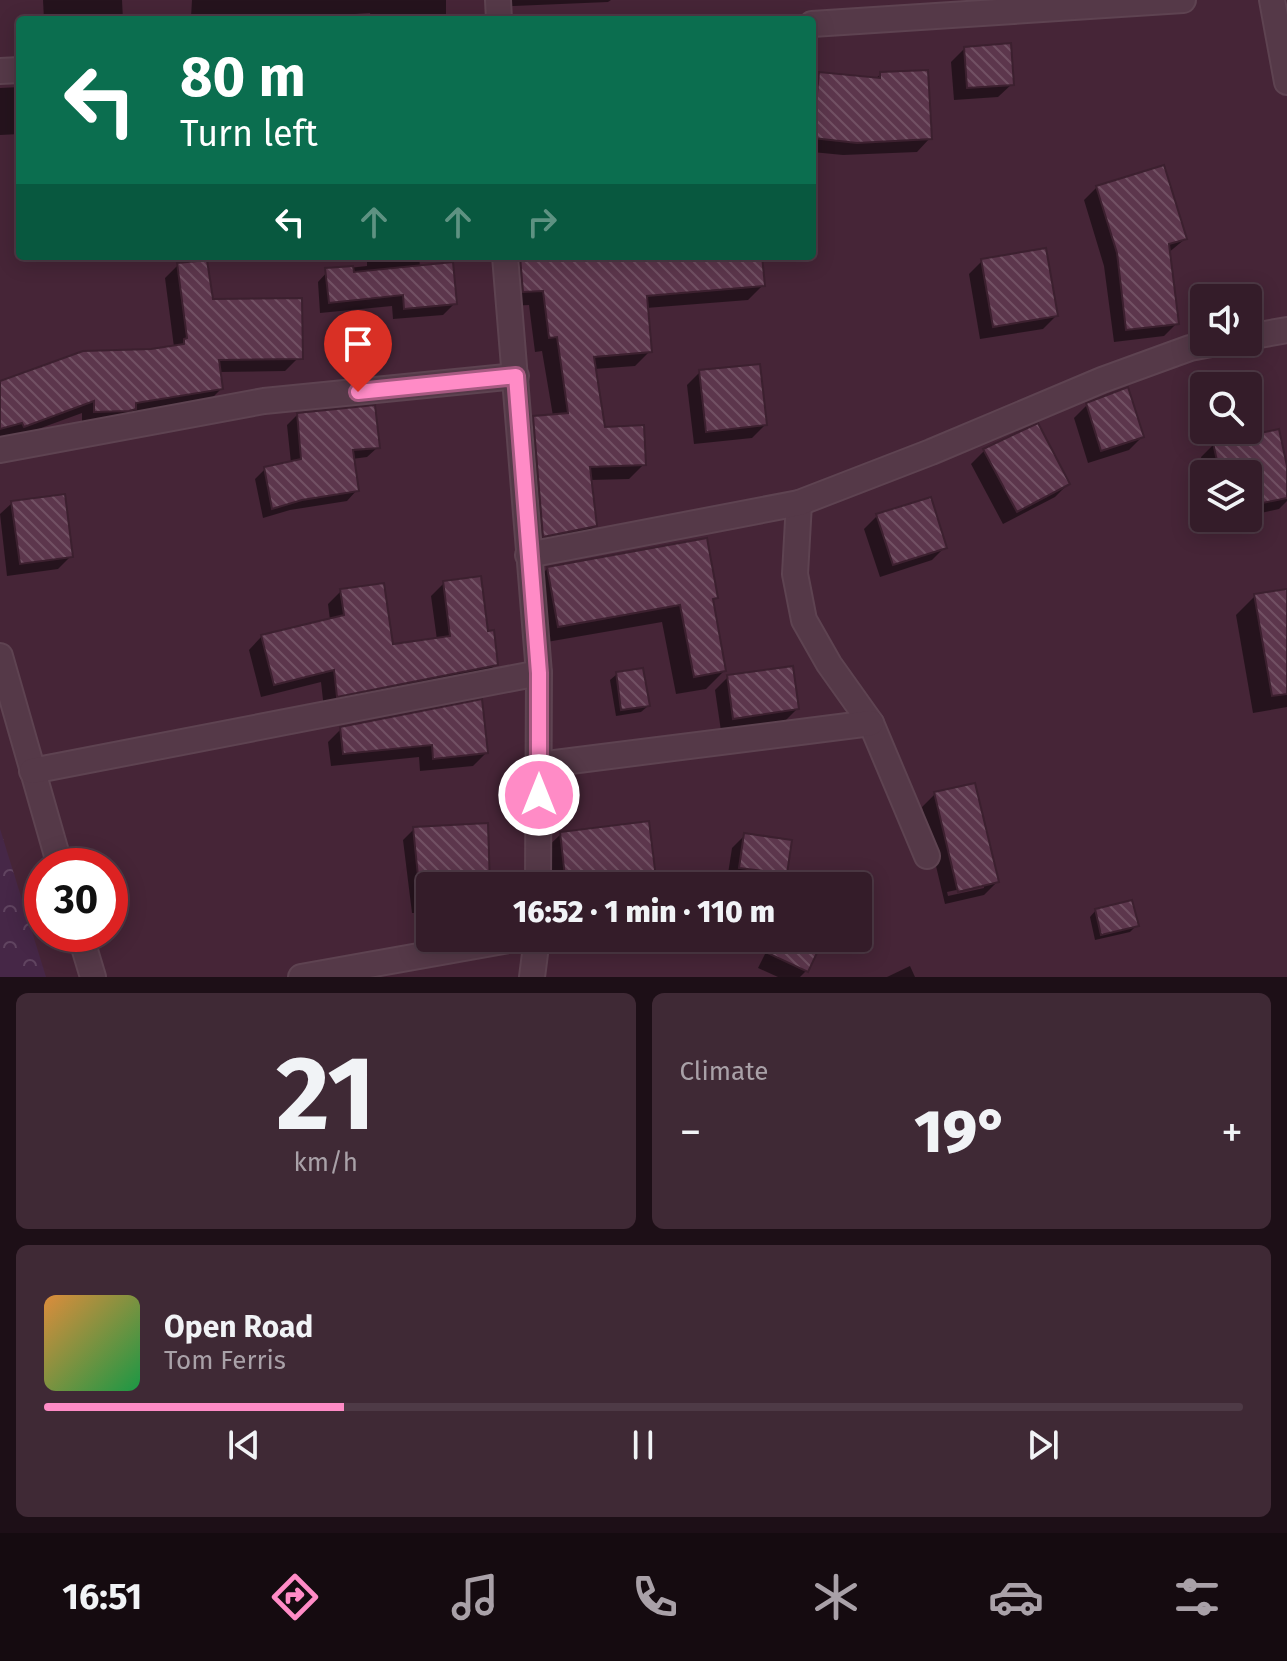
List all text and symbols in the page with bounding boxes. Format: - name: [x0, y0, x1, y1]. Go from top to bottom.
- text: 80 m: [180, 44, 306, 111]
- icon: left: [48, 48, 152, 152]
- text: Turn left: [180, 112, 318, 156]
- icon: left: [268, 200, 312, 244]
- icon: ahead: [352, 200, 396, 244]
- icon: ahead: [436, 200, 480, 244]
- icon: right: [520, 200, 564, 244]
- map controls: [1190, 284, 1262, 532]
- button: sound: [1190, 284, 1262, 356]
- pin: [324, 310, 392, 392]
- icon: arrive: [336, 322, 380, 366]
- button: search: [1190, 372, 1262, 444]
- button: layers: [1190, 460, 1262, 532]
- position arrow: [497, 753, 581, 837]
- speed limit sign: 30: [24, 848, 128, 952]
- text: 16:52 · 1 min · 110 m: [513, 894, 775, 930]
- text: 21: [276, 1032, 376, 1157]
- text: Climate: [680, 1056, 768, 1087]
- text: 19°: [914, 1096, 1008, 1168]
- text: −: [680, 1106, 702, 1159]
- text: +: [1221, 1106, 1243, 1159]
- text: km/h: [294, 1147, 358, 1178]
- text: Open Road: [164, 1309, 313, 1345]
- text: Tom Ferris: [164, 1345, 286, 1376]
- icon: previous: [222, 1423, 266, 1467]
- icon: pause: [621, 1423, 665, 1467]
- icon: next: [1021, 1423, 1065, 1467]
- icon: directions: [267, 1569, 323, 1625]
- icon: music: [447, 1569, 503, 1625]
- icon: phone: [627, 1569, 683, 1625]
- icon: climate: [808, 1569, 864, 1625]
- icon: car: [988, 1569, 1044, 1625]
- icon: filters: [1169, 1569, 1225, 1625]
- text: 16:51: [62, 1575, 142, 1619]

